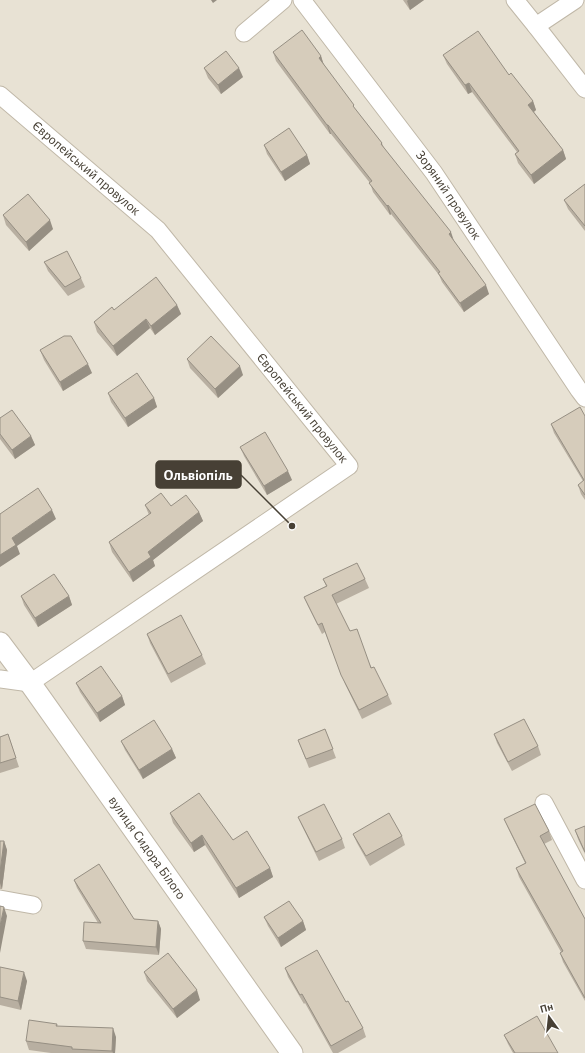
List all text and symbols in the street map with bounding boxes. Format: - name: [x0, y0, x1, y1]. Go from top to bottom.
- street label: Європейський провулок: [29, 119, 143, 219]
- street label: Зоряний провулок: [413, 148, 484, 243]
- street label: Європейський провулок: [254, 351, 351, 466]
- callout: Ольвіопіль: [156, 461, 241, 488]
- text: Ольвіопіль: [164, 468, 233, 483]
- street label: вулиця Сидора Білого: [106, 794, 188, 902]
- north arrow: [529, 997, 569, 1037]
- text: Пн: [539, 1001, 554, 1015]

